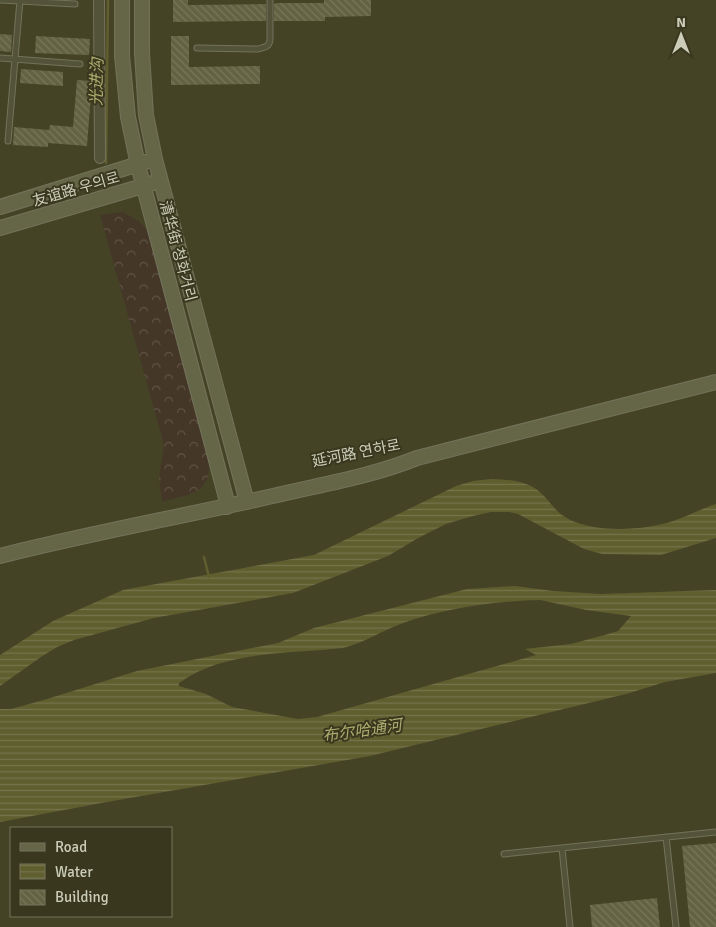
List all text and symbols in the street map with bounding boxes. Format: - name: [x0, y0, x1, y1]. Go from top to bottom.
- north arrow: [656, 10, 706, 60]
- text: N: [676, 14, 686, 31]
- water label: 光进沟: [87, 56, 107, 106]
- street label: 友谊路 우의로: [30, 168, 122, 210]
- street label: 清华街 청화거리: [156, 199, 200, 303]
- street label: 延河路 연하로: [310, 436, 402, 470]
- water label: 布尔哈通河: [321, 715, 406, 746]
- legend: [10, 827, 172, 917]
- text: Road: [55, 838, 87, 856]
- text: Water: [55, 863, 93, 881]
- text: Building: [55, 888, 109, 906]

